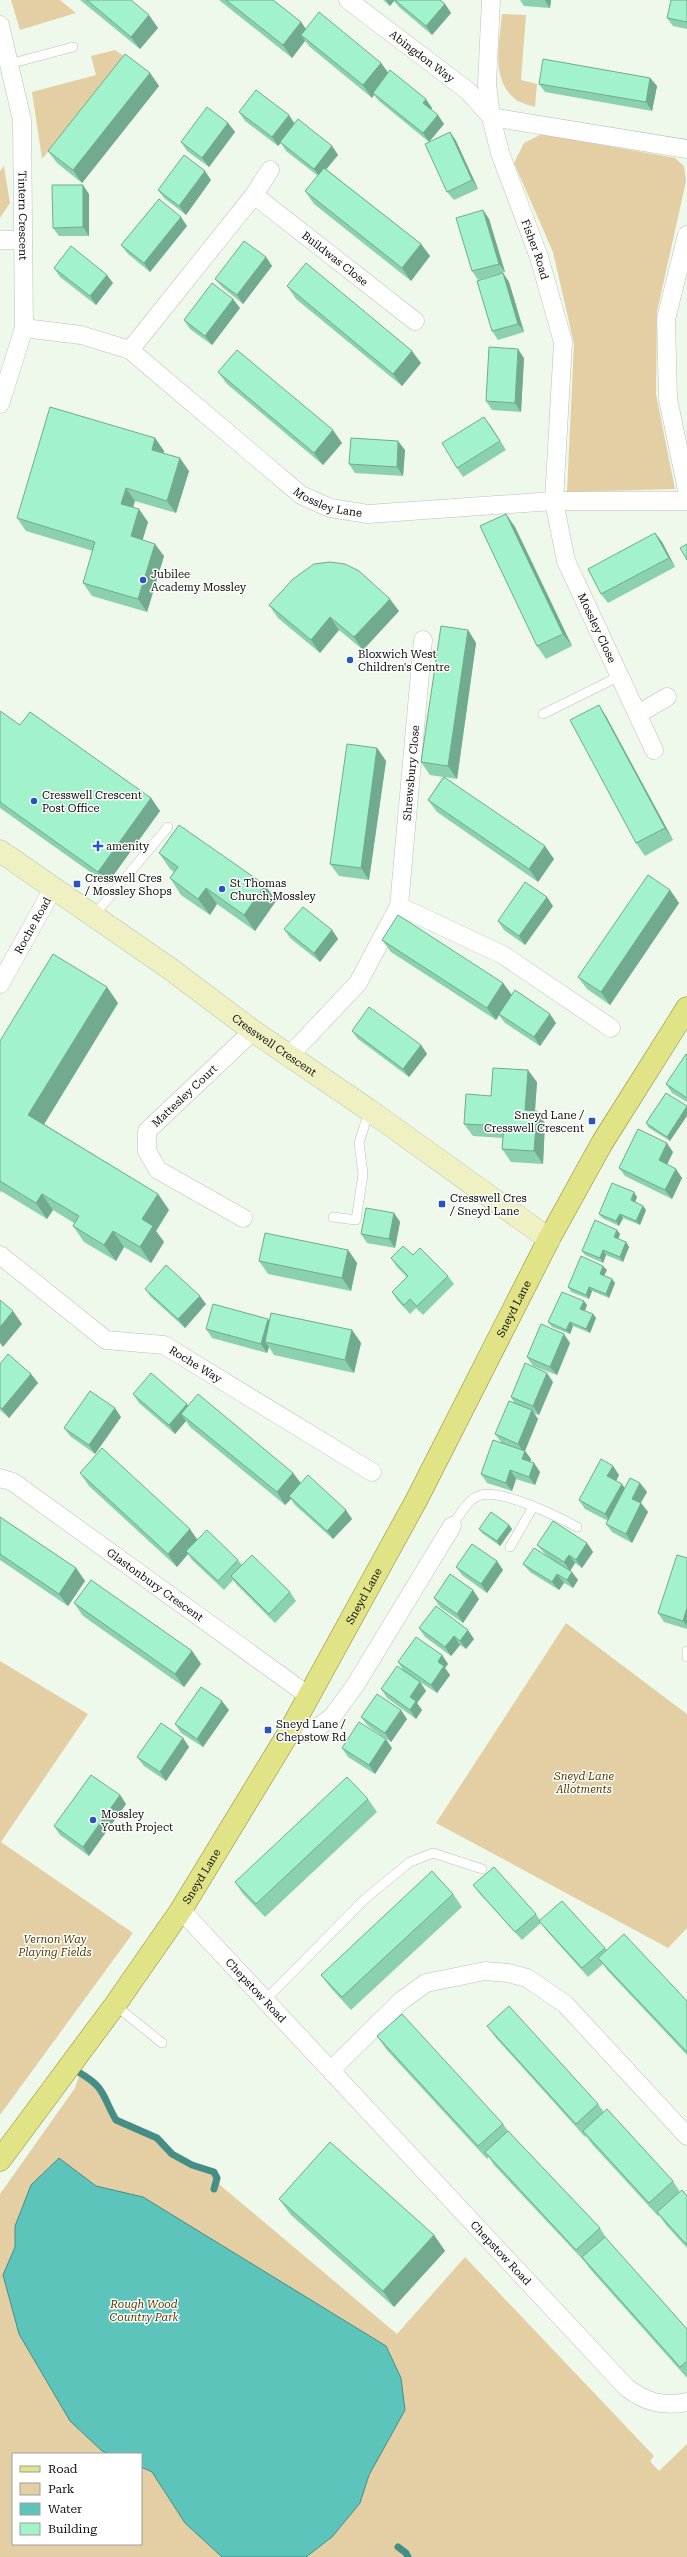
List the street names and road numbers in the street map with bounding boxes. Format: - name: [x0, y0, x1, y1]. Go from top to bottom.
- street label: Abingdon Way: [387, 27, 458, 85]
- street label: Tintern Crescent: [16, 171, 30, 260]
- street label: Fisher Road: [519, 217, 551, 281]
- street label: Buildwas Close: [299, 229, 371, 288]
- street label: Mossley Lane: [291, 485, 363, 519]
- street label: Mossley Close: [575, 591, 619, 665]
- street label: Shrewsbury Close: [400, 724, 422, 821]
- street label: Roche Road: [11, 895, 54, 956]
- street label: Cresswell Crescent: [229, 1011, 319, 1079]
- street label: Mattesley Court: [149, 1062, 220, 1130]
- street label: Sneyd Lane: [494, 1278, 533, 1339]
- street label: Roche Way: [167, 1343, 225, 1385]
- street label: Glastonbury Crescent: [104, 1546, 206, 1624]
- street label: Sneyd Lane: [343, 1566, 384, 1626]
- street label: Sneyd Lane: [180, 1846, 223, 1906]
- street label: Chepstow Road: [223, 1956, 289, 2025]
- street label: Chepstow Road: [468, 2218, 534, 2288]

